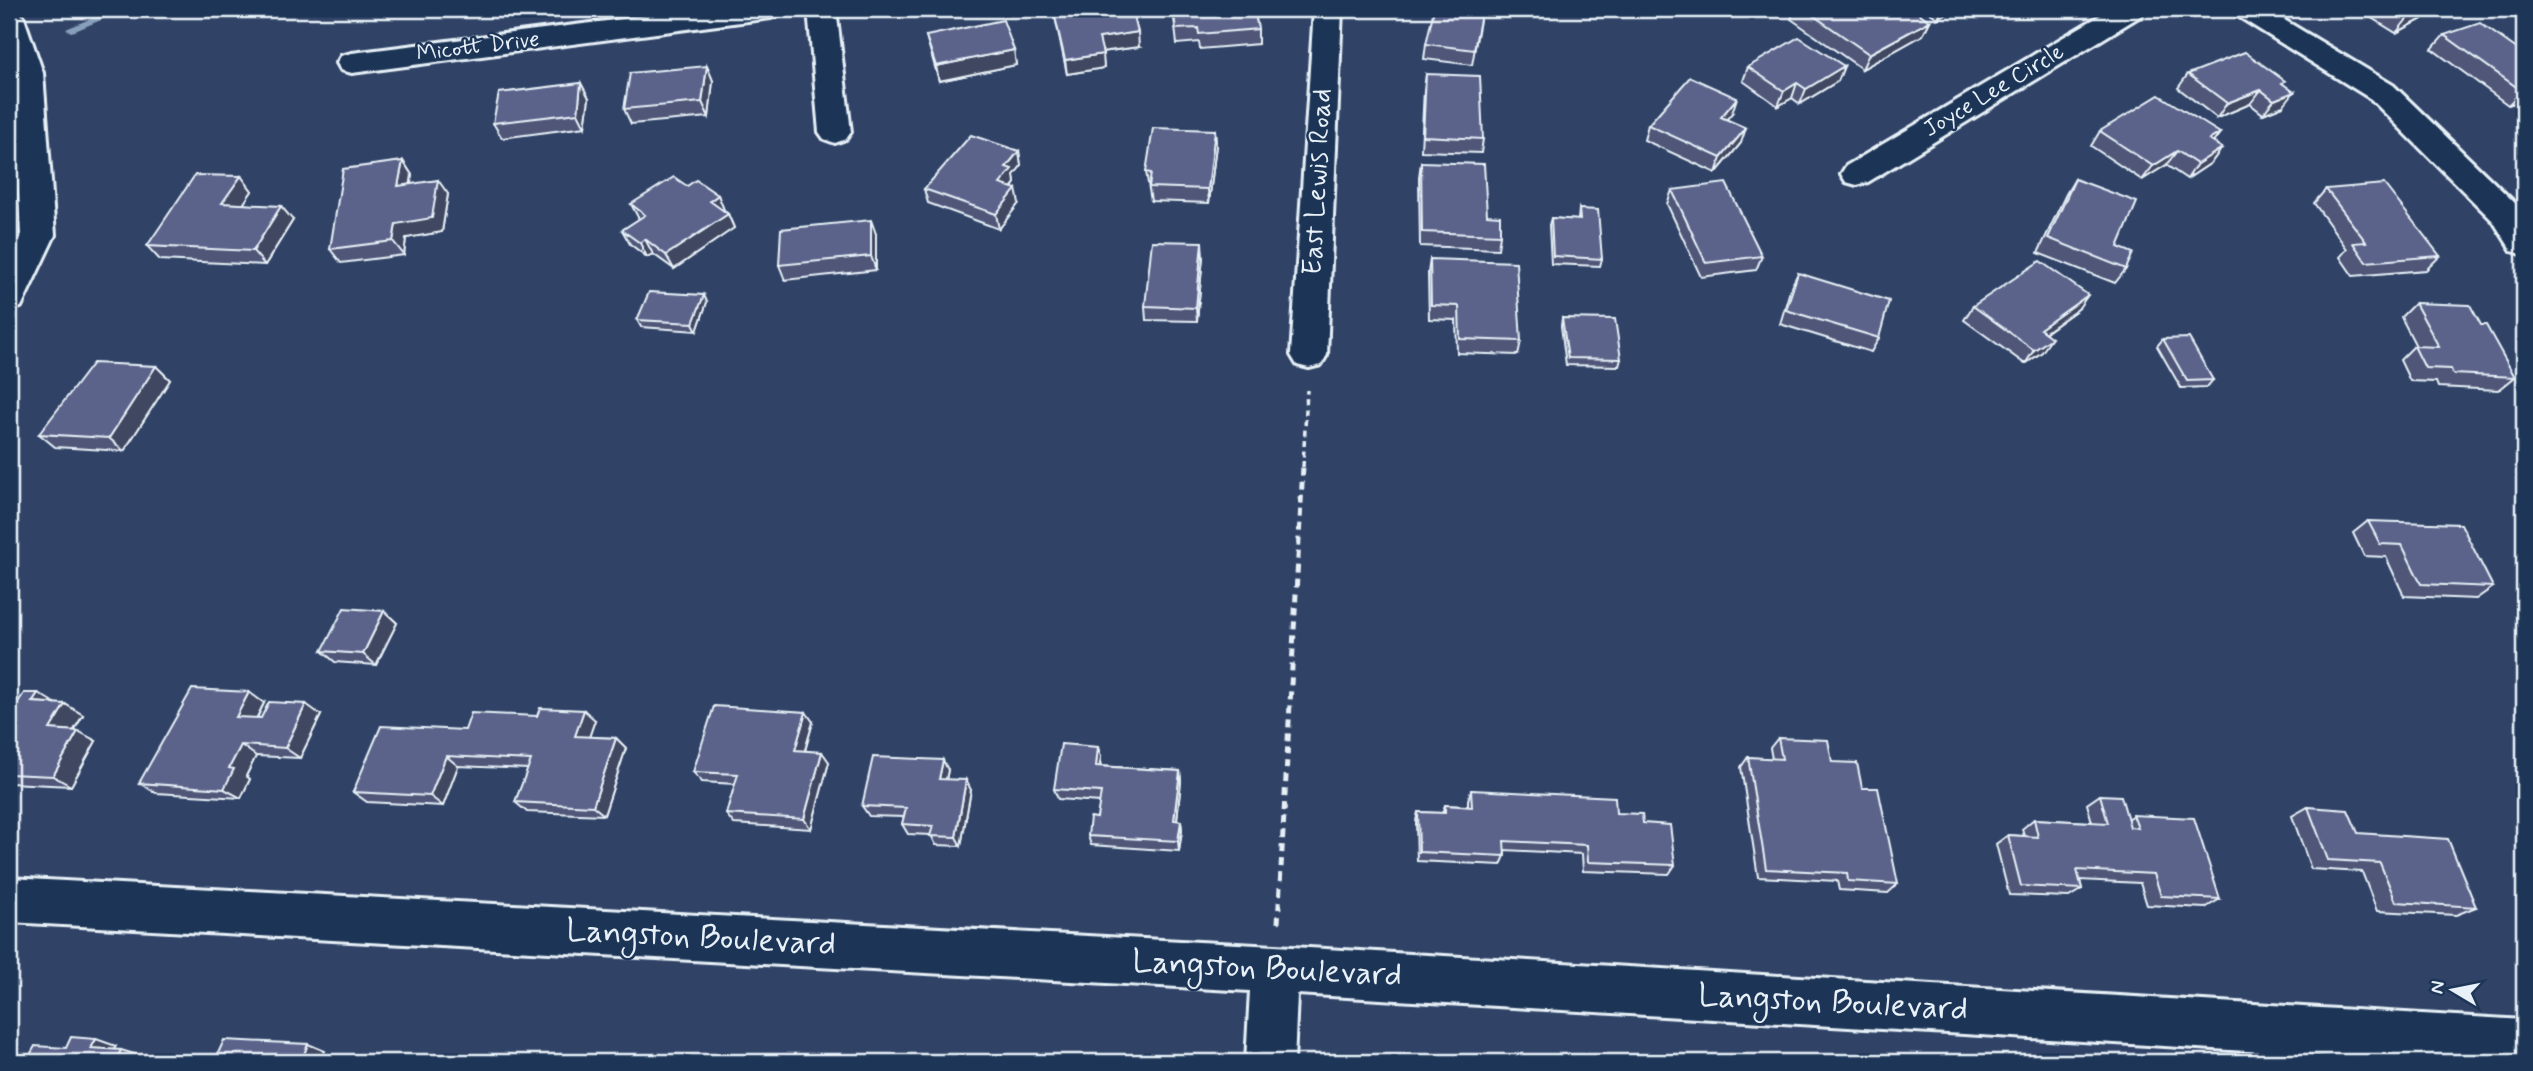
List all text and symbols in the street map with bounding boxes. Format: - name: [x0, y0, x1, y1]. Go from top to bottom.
- street label: Micott Drive: [415, 25, 541, 69]
- street label: Joyce Lee Circle: [1918, 37, 2070, 145]
- street label: East Lewis Road: [1295, 88, 1341, 276]
- street label: Langston Boulevard: [565, 909, 837, 969]
- street label: Langston Boulevard: [1131, 940, 1403, 1000]
- north arrow: [2418, 956, 2488, 1026]
- street label: Langston Boulevard: [1697, 974, 1969, 1034]
- text: N: [2424, 979, 2451, 996]

